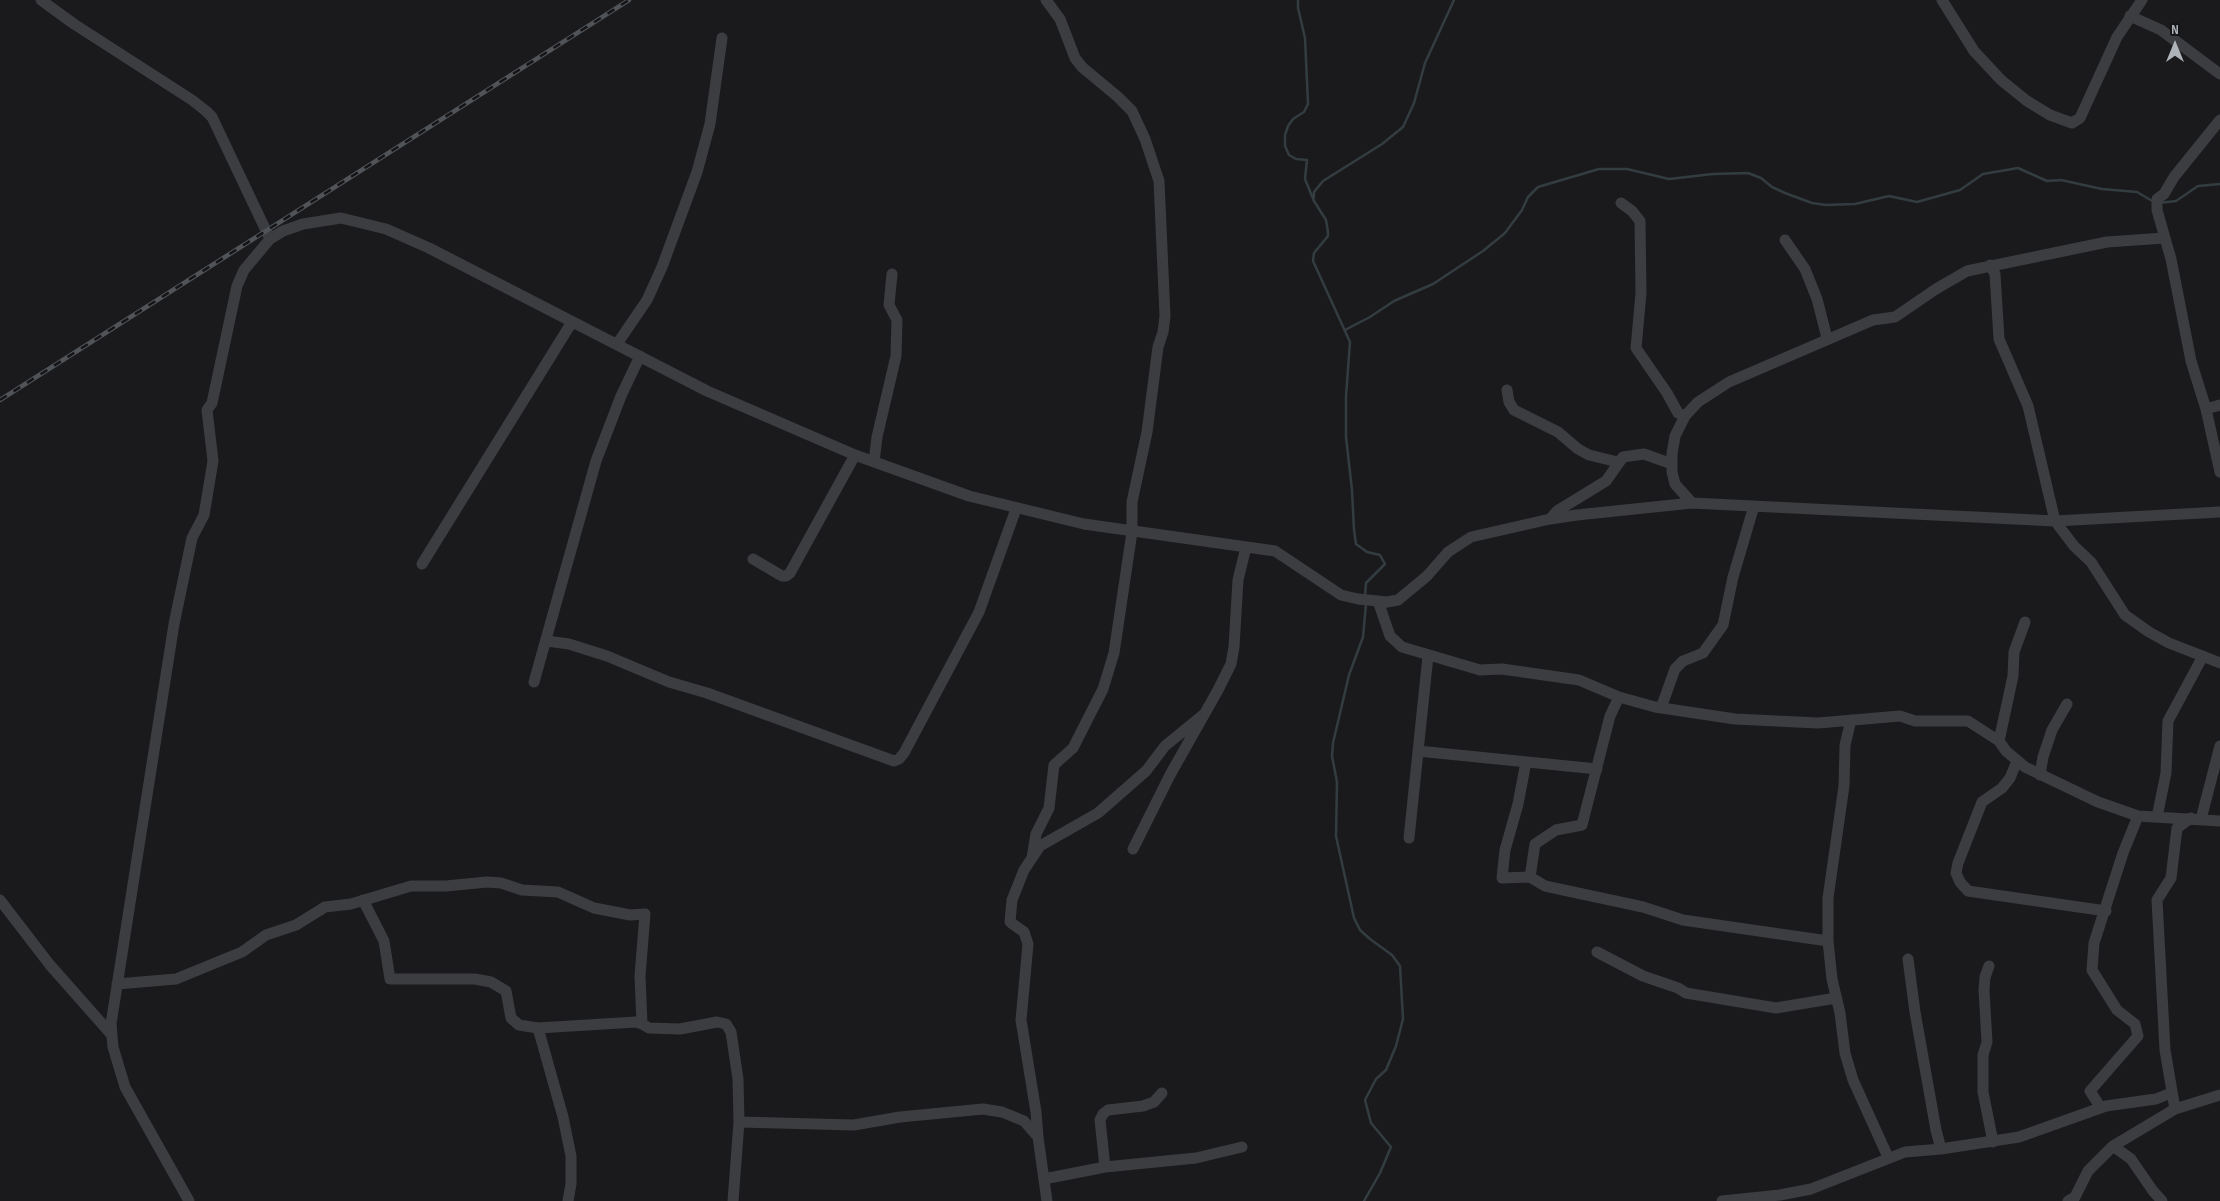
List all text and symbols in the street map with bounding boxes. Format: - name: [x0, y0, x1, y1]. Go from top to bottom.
- north arrow: [2150, 20, 2200, 70]
- text: N: [2171, 21, 2179, 38]

